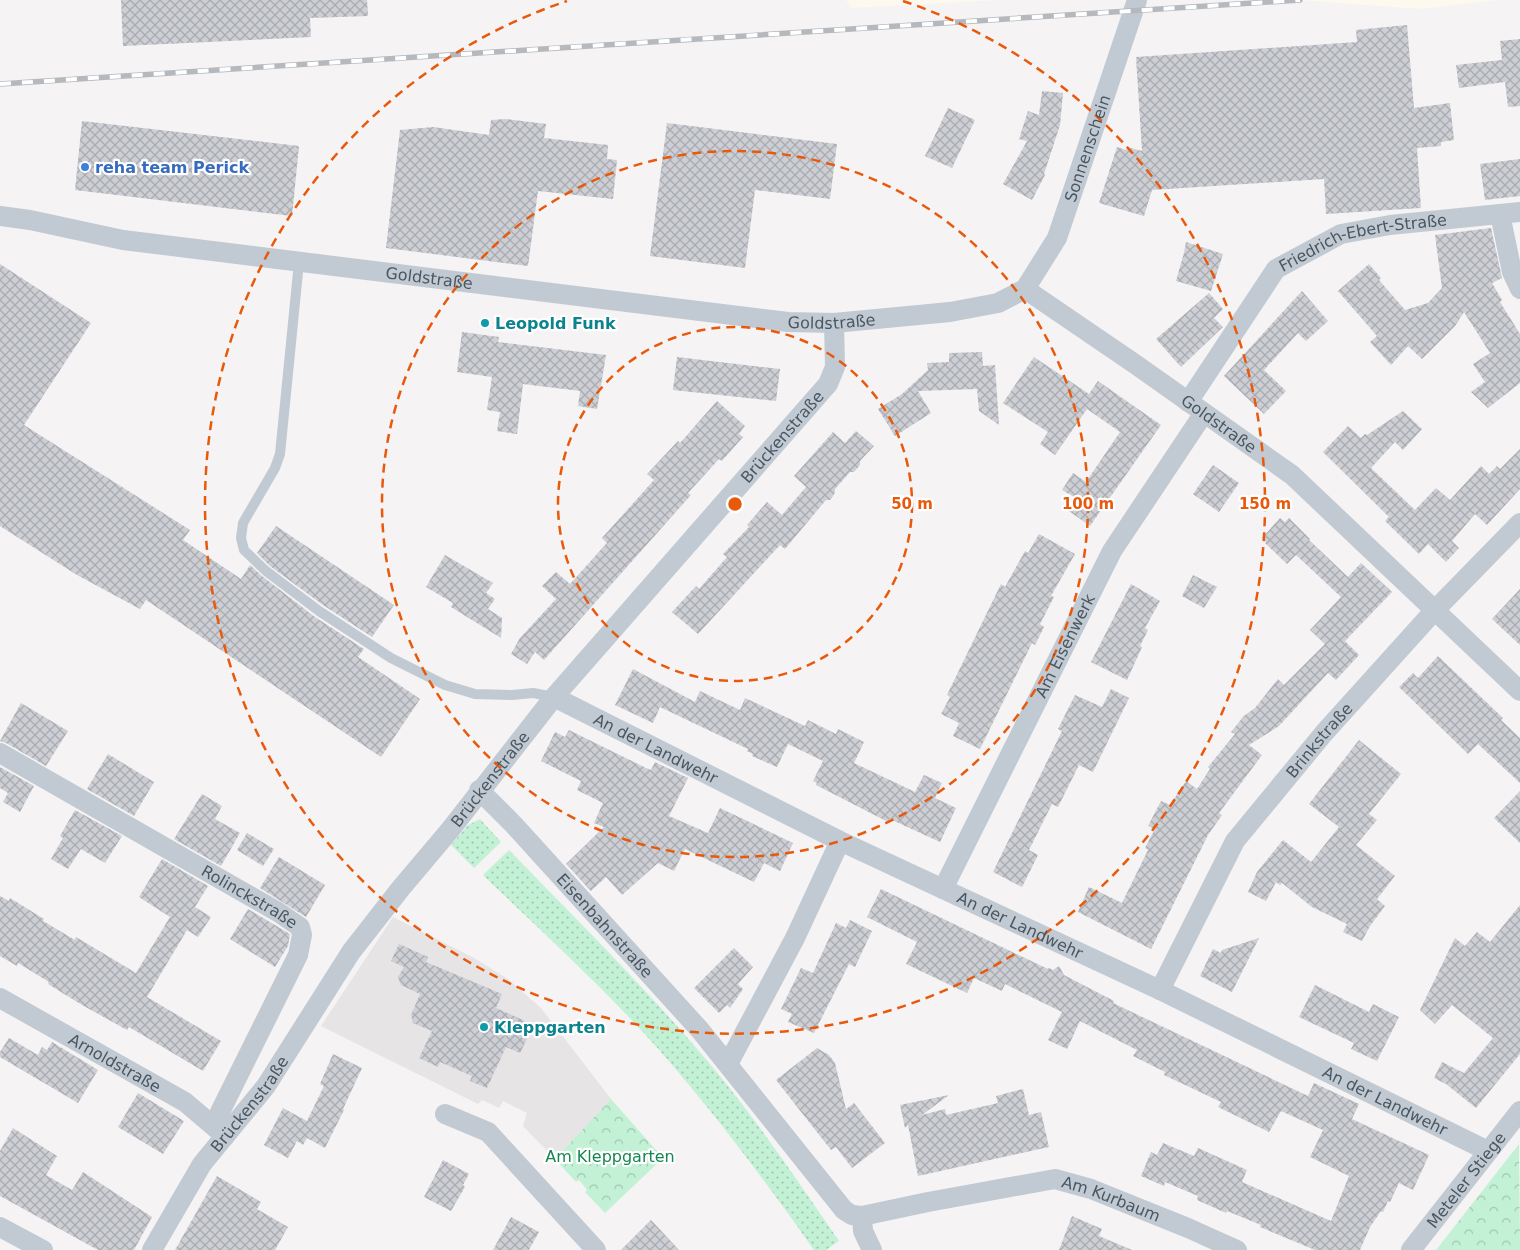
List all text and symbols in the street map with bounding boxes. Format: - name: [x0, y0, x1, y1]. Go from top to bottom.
- street label: Sonnenschein: [1061, 92, 1114, 205]
- place label: reha team Perick: [95, 158, 249, 177]
- marker: reha team Perick: [79, 161, 91, 173]
- street label: Friedrich-Ebert-Straße: [1276, 210, 1448, 276]
- street label: Goldstraße: [385, 263, 474, 293]
- street label: Goldstraße: [787, 310, 876, 333]
- place label: Leopold Funk: [495, 314, 616, 333]
- marker: Leopold Funk: [479, 317, 491, 329]
- street label: Brückenstraße: [737, 387, 828, 487]
- street label: Goldstraße: [1177, 391, 1260, 457]
- centre of rings: [726, 495, 744, 513]
- text: 50 m: [891, 495, 933, 513]
- text: 100 m: [1062, 495, 1114, 513]
- text: 150 m: [1239, 495, 1291, 513]
- street label: Am Eisenwerk: [1031, 590, 1099, 701]
- street label: Brinkstraße: [1282, 699, 1356, 782]
- street label: An der Landwehr: [590, 710, 721, 788]
- street label: Brückenstraße: [447, 728, 534, 831]
- street label: Rolinckstraße: [198, 861, 301, 933]
- street label: Eisenbahnstraße: [553, 870, 657, 982]
- street label: An der Landwehr: [954, 888, 1086, 963]
- place label: Kleppgarten: [494, 1018, 606, 1037]
- marker: Kleppgarten: [478, 1021, 490, 1033]
- street label: Arnoldstraße: [65, 1030, 164, 1097]
- street label: Brückenstraße: [207, 1053, 292, 1156]
- street label: An der Landwehr: [1319, 1062, 1451, 1140]
- street label: Meteler Stiege: [1423, 1129, 1510, 1232]
- park label: Am Kleppgarten: [545, 1147, 675, 1166]
- street label: Am Kurbaum: [1060, 1172, 1163, 1226]

